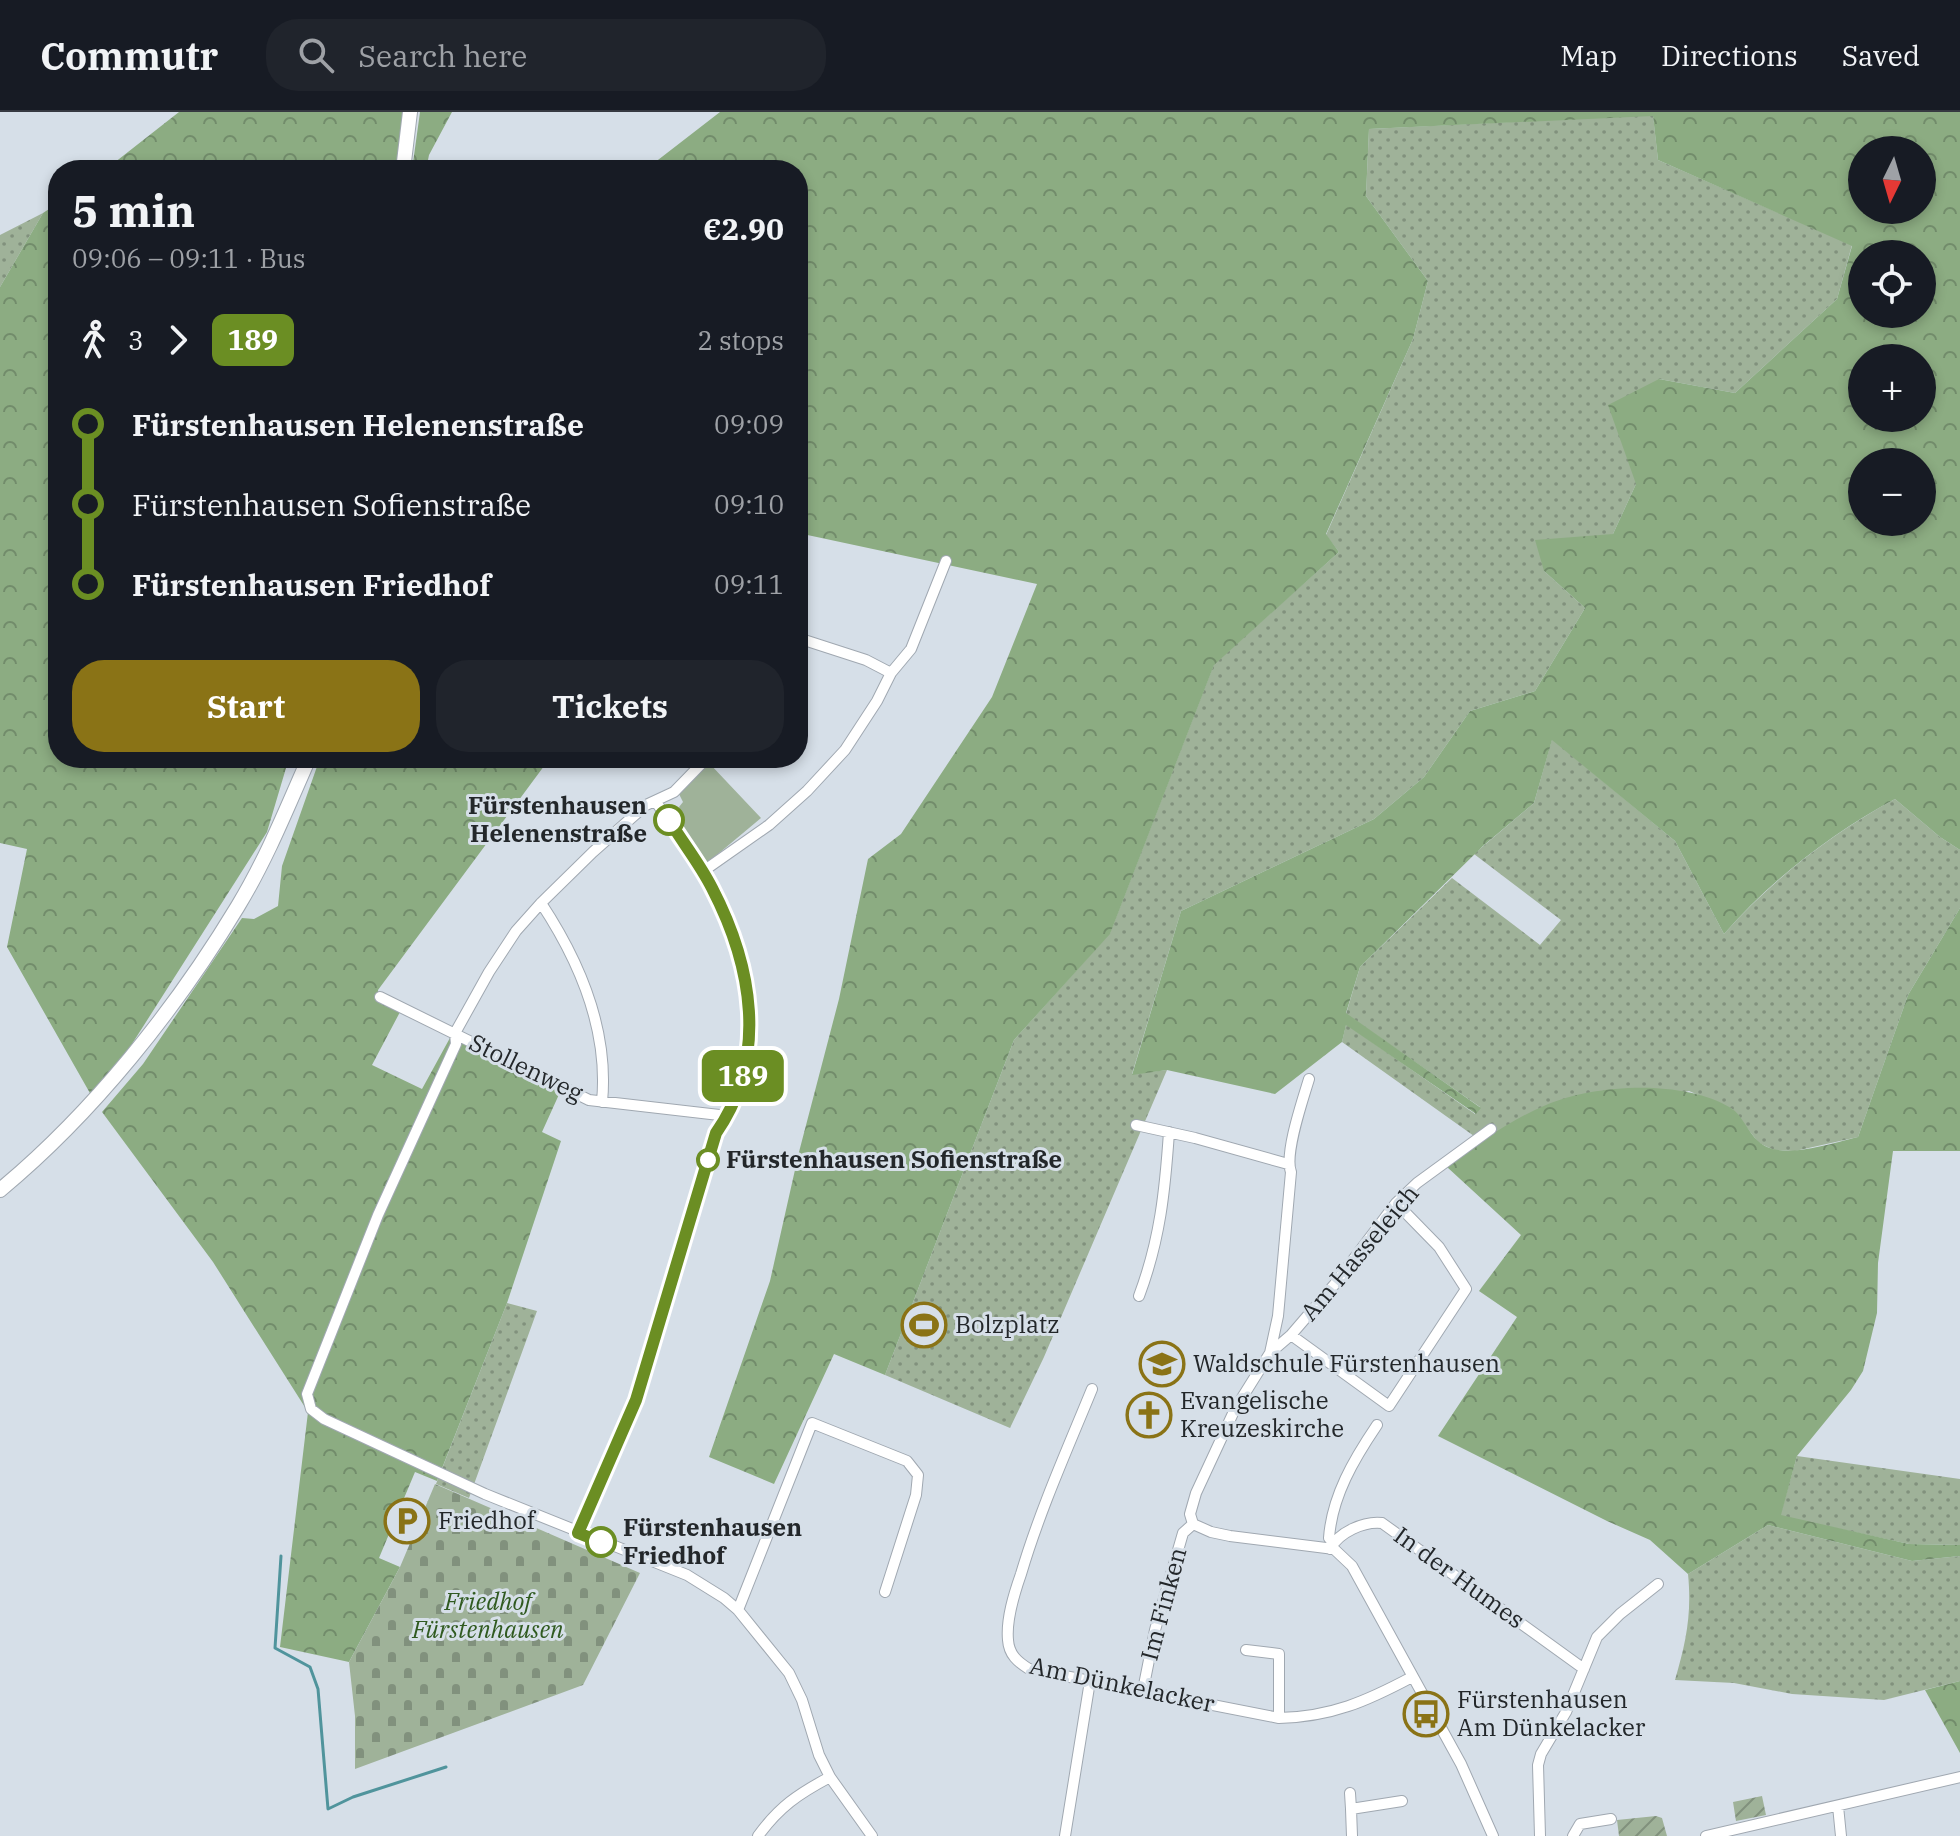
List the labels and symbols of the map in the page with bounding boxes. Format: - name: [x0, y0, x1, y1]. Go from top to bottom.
- north arrow: [1848, 136, 1936, 224]
- place label: Fürstenhausen Helenenstraße: [468, 789, 647, 849]
- marker: Fürstenhausen Helenenstraße: [654, 805, 684, 835]
- street label: Stollenweg: [464, 1026, 589, 1108]
- line badge: 189: [697, 1050, 789, 1102]
- place label: Fürstenhausen Sofienstraße: [726, 1143, 1062, 1175]
- marker: Fürstenhausen Sofienstraße: [697, 1149, 719, 1171]
- street label: Am Hasseleich: [1293, 1178, 1426, 1327]
- sports icon: Bolzplatz: [900, 1301, 948, 1349]
- place label: Bolzplatz: [955, 1308, 1059, 1340]
- school or university icon: Waldschule Fürstenhausen: [1138, 1340, 1186, 1388]
- place label: Waldschule Fürstenhausen: [1193, 1347, 1500, 1379]
- place label: Evangelische Kreuzeskirche: [1180, 1384, 1344, 1444]
- church icon: Evangelische Kreuzeskirche: [1125, 1391, 1173, 1439]
- parking icon: Friedhof: [383, 1497, 431, 1545]
- place label: Friedhof: [438, 1504, 537, 1536]
- place label: Fürstenhausen Friedhof: [623, 1511, 802, 1571]
- street label: In der Humes: [1388, 1519, 1531, 1635]
- marker: Fürstenhausen Friedhof: [586, 1527, 616, 1557]
- street label: Im Finken: [1133, 1544, 1193, 1664]
- park label: Friedhof Fürstenhausen: [411, 1585, 564, 1645]
- street label: Am Dünkelacker: [1027, 1649, 1218, 1719]
- place label: Fürstenhausen Am Dünkelacker: [1457, 1683, 1646, 1743]
- bus stop icon: Fürstenhausen Am Dünkelacker: [1402, 1690, 1450, 1738]

